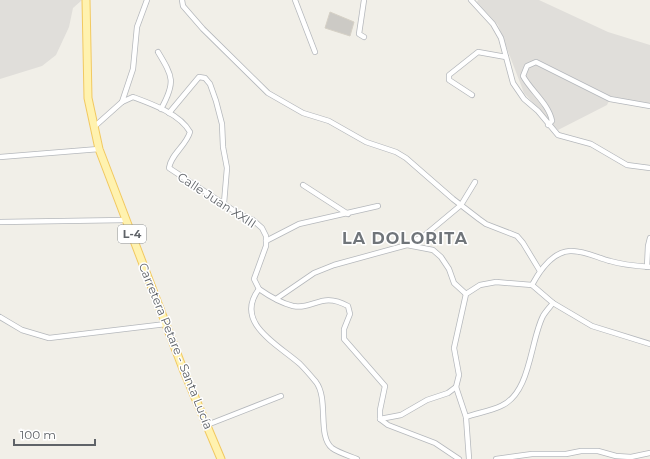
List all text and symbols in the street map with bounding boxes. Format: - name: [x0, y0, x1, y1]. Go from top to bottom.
- street label: Calle Juan XXIII: [175, 169, 259, 231]
- road number: L-4: [118, 225, 146, 243]
- district label: LA DOLORITA: [342, 229, 468, 248]
- street label: Carretera Petare - Santa Lucía: [136, 261, 216, 431]
- scale bar: [14, 421, 95, 447]
- text: 100 m: [20, 427, 56, 442]

